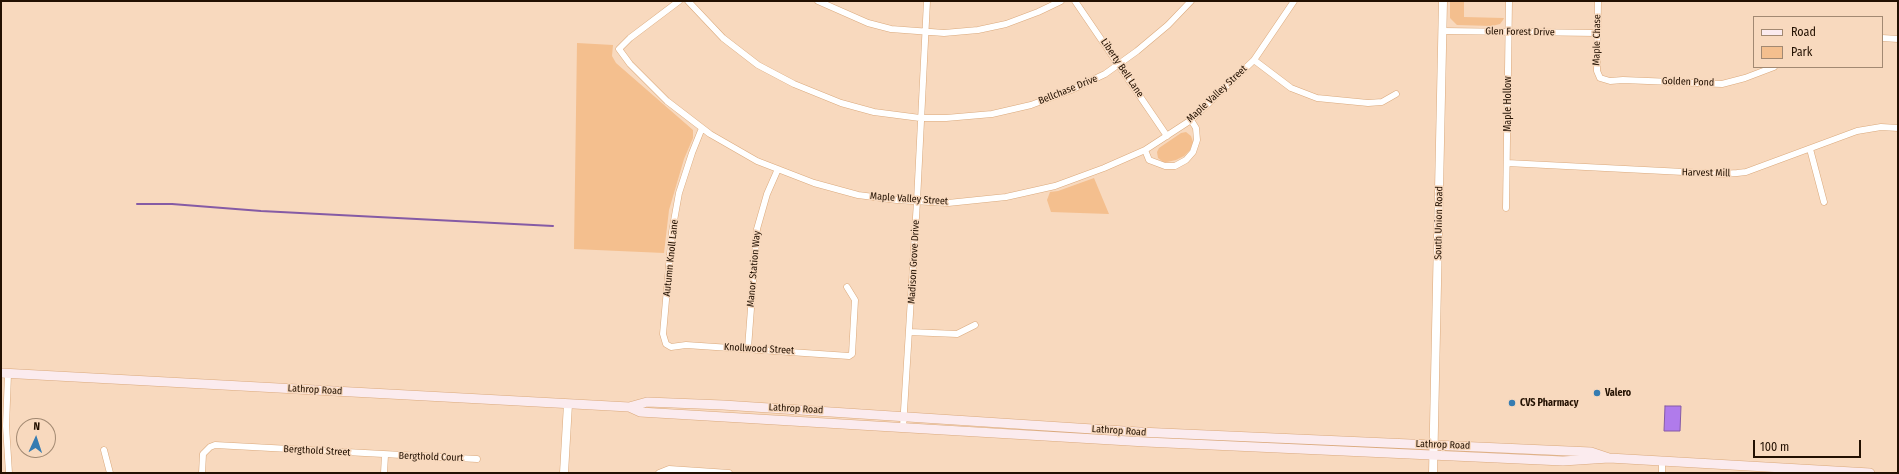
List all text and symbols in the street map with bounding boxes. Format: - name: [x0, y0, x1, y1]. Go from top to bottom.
- street label: Maple Chase: [1591, 14, 1603, 66]
- legend: [1753, 16, 1883, 68]
- street label: Glen Forest Drive: [1485, 25, 1555, 39]
- text: Road: [1791, 25, 1816, 39]
- street label: Liberty Bell Lane: [1098, 36, 1146, 100]
- text: Park: [1791, 45, 1812, 59]
- street label: Maple Valley Street: [1184, 63, 1250, 125]
- street label: Bellchase Drive: [1037, 73, 1099, 107]
- street label: Golden Pond: [1662, 75, 1714, 89]
- street label: Maple Hollow: [1502, 76, 1514, 132]
- street label: Harvest Mill: [1682, 167, 1730, 179]
- street label: South Union Road: [1432, 186, 1446, 260]
- street label: Maple Valley Street: [870, 190, 948, 208]
- street label: Autumn Knoll Lane: [661, 219, 681, 297]
- street label: Madison Grove Drive: [906, 220, 922, 304]
- street label: Manor Station Way: [745, 230, 763, 308]
- street label: Knollwood Street: [723, 341, 795, 357]
- street label: Lathrop Road: [287, 383, 343, 397]
- place label: Valero: [1605, 387, 1631, 399]
- marker: Valero: [1592, 388, 1602, 398]
- place label: CVS Pharmacy: [1520, 397, 1578, 409]
- marker: CVS Pharmacy: [1507, 398, 1517, 408]
- street label: Lathrop Road: [768, 402, 824, 416]
- north arrow: [16, 418, 56, 458]
- text: N: [33, 420, 40, 433]
- street label: Lathrop Road: [1091, 423, 1147, 439]
- scale bar: [1755, 432, 1863, 458]
- street label: Lathrop Road: [1415, 438, 1471, 452]
- text: 100 m: [1760, 440, 1789, 454]
- street label: Bergthold Street: [283, 443, 351, 459]
- street label: Bergthold Court: [398, 450, 464, 464]

